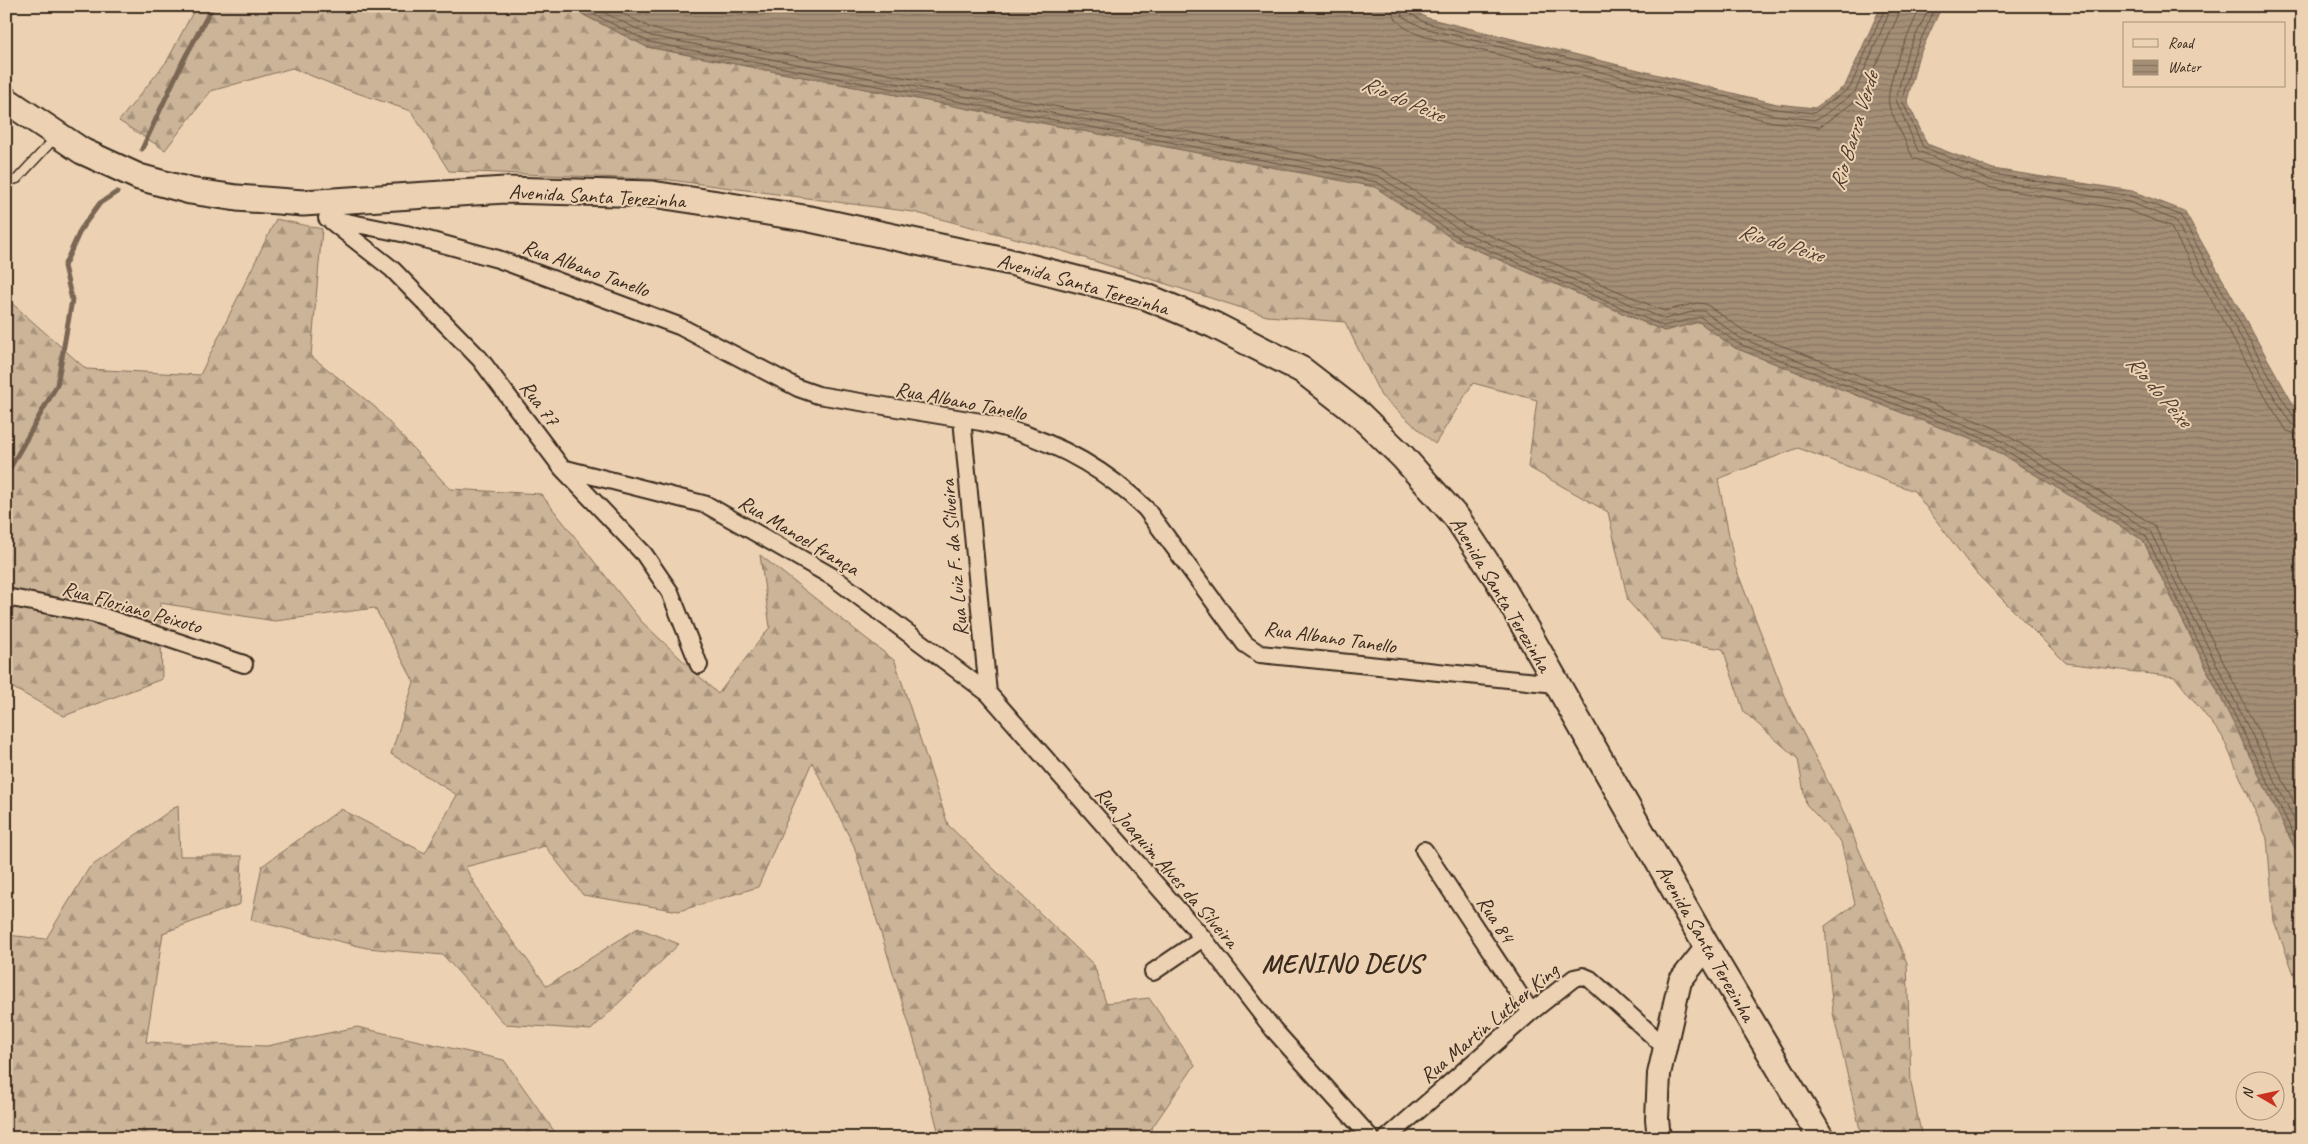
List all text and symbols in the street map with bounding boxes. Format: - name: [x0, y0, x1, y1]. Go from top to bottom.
- legend: [2123, 22, 2286, 88]
- text: Road: [2168, 34, 2195, 53]
- text: Water: [2168, 58, 2202, 77]
- water label: Rio Barra Verde: [1823, 66, 1886, 193]
- water label: Rio do Peixe: [1358, 69, 1451, 130]
- street label: Avenida Santa Terezinha: [508, 178, 688, 214]
- water label: Rio do Peixe: [1736, 217, 1829, 270]
- street label: Rua Albano Tanello: [519, 233, 654, 303]
- street label: Avenida Santa Terezinha: [995, 247, 1174, 321]
- water label: Rio do Peixe: [2120, 349, 2200, 435]
- street label: Rua 77: [514, 375, 567, 432]
- street label: Rua Albano Tanello: [893, 376, 1030, 427]
- street label: Rua Luiz F. da Silveira: [934, 477, 974, 637]
- street label: Rua Manoel frança: [734, 489, 866, 582]
- street label: Avenida Santa Terezinha: [1444, 512, 1559, 678]
- street label: Rua Floriano Peixoto: [59, 575, 206, 640]
- street label: Rua Albano Tanello: [1262, 615, 1399, 659]
- street label: Rua Joaquim Alves da Silveira: [1090, 781, 1246, 955]
- street label: Avenida Santa Terezinha: [1651, 860, 1763, 1028]
- street label: Rua 84: [1471, 891, 1522, 950]
- district label: MENINO DEUS: [1262, 947, 1427, 980]
- street label: Rua Martin Luther King: [1414, 957, 1565, 1088]
- north arrow: [2236, 1072, 2286, 1122]
- text: N: [2239, 1086, 2257, 1100]

